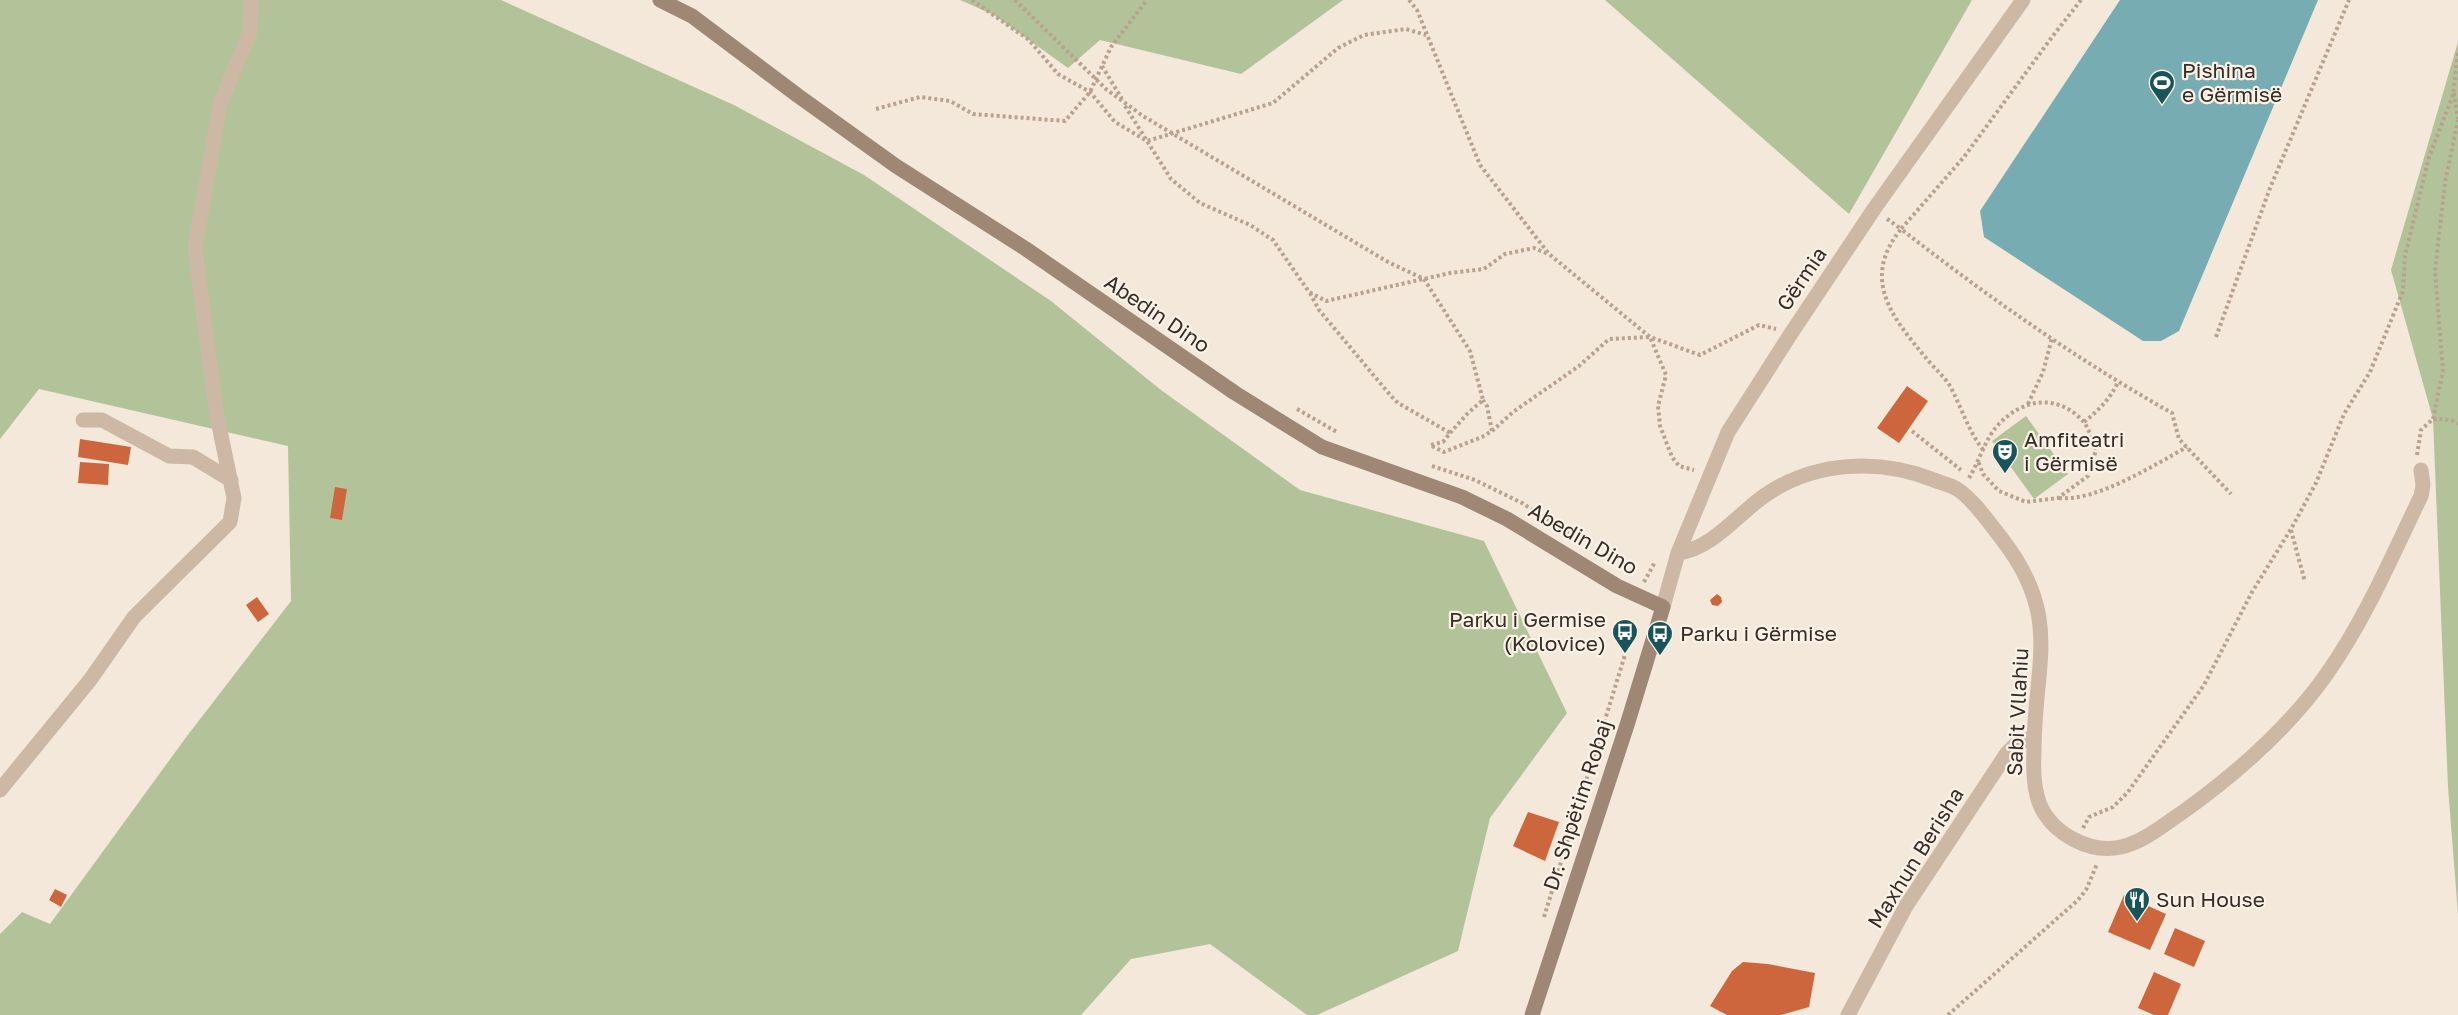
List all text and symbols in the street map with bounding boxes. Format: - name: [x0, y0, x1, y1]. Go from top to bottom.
- place label: Pishina e Gërmisë: [2182, 57, 2282, 107]
- sports icon: Pishina e Gërmisë: [2147, 68, 2177, 106]
- street label: Gërmia: [1770, 242, 1832, 315]
- street label: Abedin Dino: [1100, 268, 1215, 358]
- place label: Amfiteatri i Gërmisë: [2024, 426, 2124, 476]
- theatre icon: Amfiteatri i Gërmisë: [1990, 437, 2020, 475]
- street label: Abedin Dino: [1524, 496, 1643, 580]
- place label: Parku i Germise (Kolovice): [1449, 606, 1606, 656]
- bus stop icon: Parku i Germise (Kolovice): [1610, 617, 1640, 655]
- bus stop icon: Parku i Gërmise: [1645, 619, 1675, 657]
- place label: Parku i Gërmise: [1680, 620, 1837, 646]
- street label: Sabit Vllahiu: [2001, 647, 2033, 777]
- street label: Dr. Shpëtim Robaj: [1537, 716, 1617, 894]
- street label: Maxhun Berisha: [1861, 782, 1969, 933]
- restaurant icon: Sun House: [2122, 885, 2152, 923]
- place label: Sun House: [2156, 886, 2265, 912]

